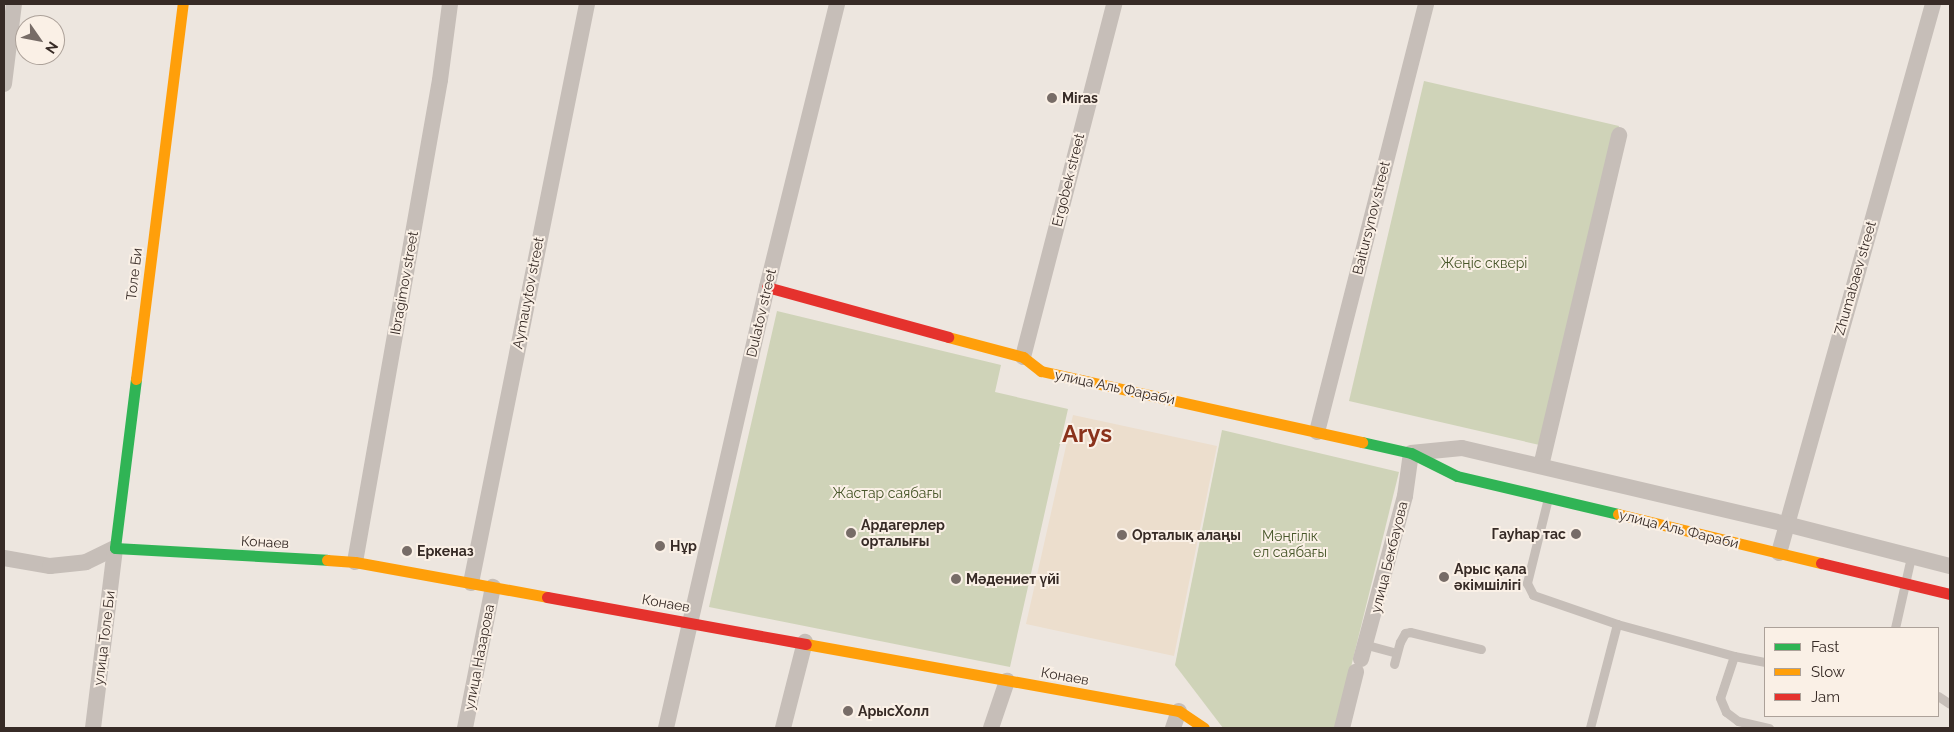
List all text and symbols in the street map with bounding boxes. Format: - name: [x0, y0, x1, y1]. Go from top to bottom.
- north arrow: [15, 15, 65, 65]
- text: N: [42, 39, 61, 56]
- place label: Miras: [1062, 90, 1098, 106]
- marker: Miras: [1046, 92, 1058, 104]
- street label: Ergobek street: [1048, 132, 1088, 228]
- street label: Baitursynov street: [1349, 159, 1393, 277]
- street label: Zhumabaev street: [1831, 219, 1879, 337]
- street label: Ibragimov street: [387, 230, 421, 336]
- street label: Aymauytov street: [509, 236, 547, 350]
- street label: Толе Би: [122, 247, 146, 301]
- park label: Жеңіс сквері: [1441, 255, 1527, 271]
- street label: Dulatov street: [743, 267, 779, 359]
- street label: улица Аль Фараби: [1053, 366, 1177, 408]
- district label: Arys: [1062, 420, 1112, 448]
- park label: Жастар саябағы: [832, 485, 942, 501]
- street label: улица Бекбауова: [1367, 500, 1411, 614]
- street label: улица Аль Фараби: [1617, 506, 1741, 552]
- place label: Ардагерлер орталығы: [861, 517, 945, 550]
- place label: Гауһар тас: [1491, 526, 1566, 542]
- marker: Ардагерлер орталығы: [845, 527, 857, 539]
- place label: Орталық алаңы: [1132, 527, 1241, 543]
- park label: Мәңгілік ел саябағы: [1253, 528, 1327, 560]
- marker: Гауһар тас: [1570, 528, 1582, 540]
- marker: Орталық алаңы: [1116, 529, 1128, 541]
- street label: Конаев: [240, 532, 290, 552]
- place label: Нұр: [670, 538, 697, 554]
- marker: Нұр: [654, 540, 666, 552]
- place label: Еркеназ: [417, 543, 474, 559]
- marker: Еркеназ: [401, 545, 413, 557]
- place label: Арыс қала әкімшілігі: [1454, 561, 1527, 594]
- place label: Mәдениет үйі: [966, 571, 1059, 587]
- marker: Арыс қала әкімшілігі: [1438, 571, 1450, 583]
- marker: Mәдениет үйі: [950, 573, 962, 585]
- street label: улица Толе Би: [90, 589, 118, 687]
- street label: Конаев: [641, 591, 691, 615]
- street label: улица Назарова: [461, 603, 497, 711]
- legend: [1764, 627, 1939, 717]
- text: Fast: [1811, 638, 1839, 656]
- text: Slow: [1811, 663, 1845, 681]
- street label: Конаев: [1040, 664, 1090, 688]
- text: Jam: [1811, 688, 1840, 706]
- place label: АрысХолл: [858, 703, 929, 719]
- marker: АрысХолл: [842, 705, 854, 717]

